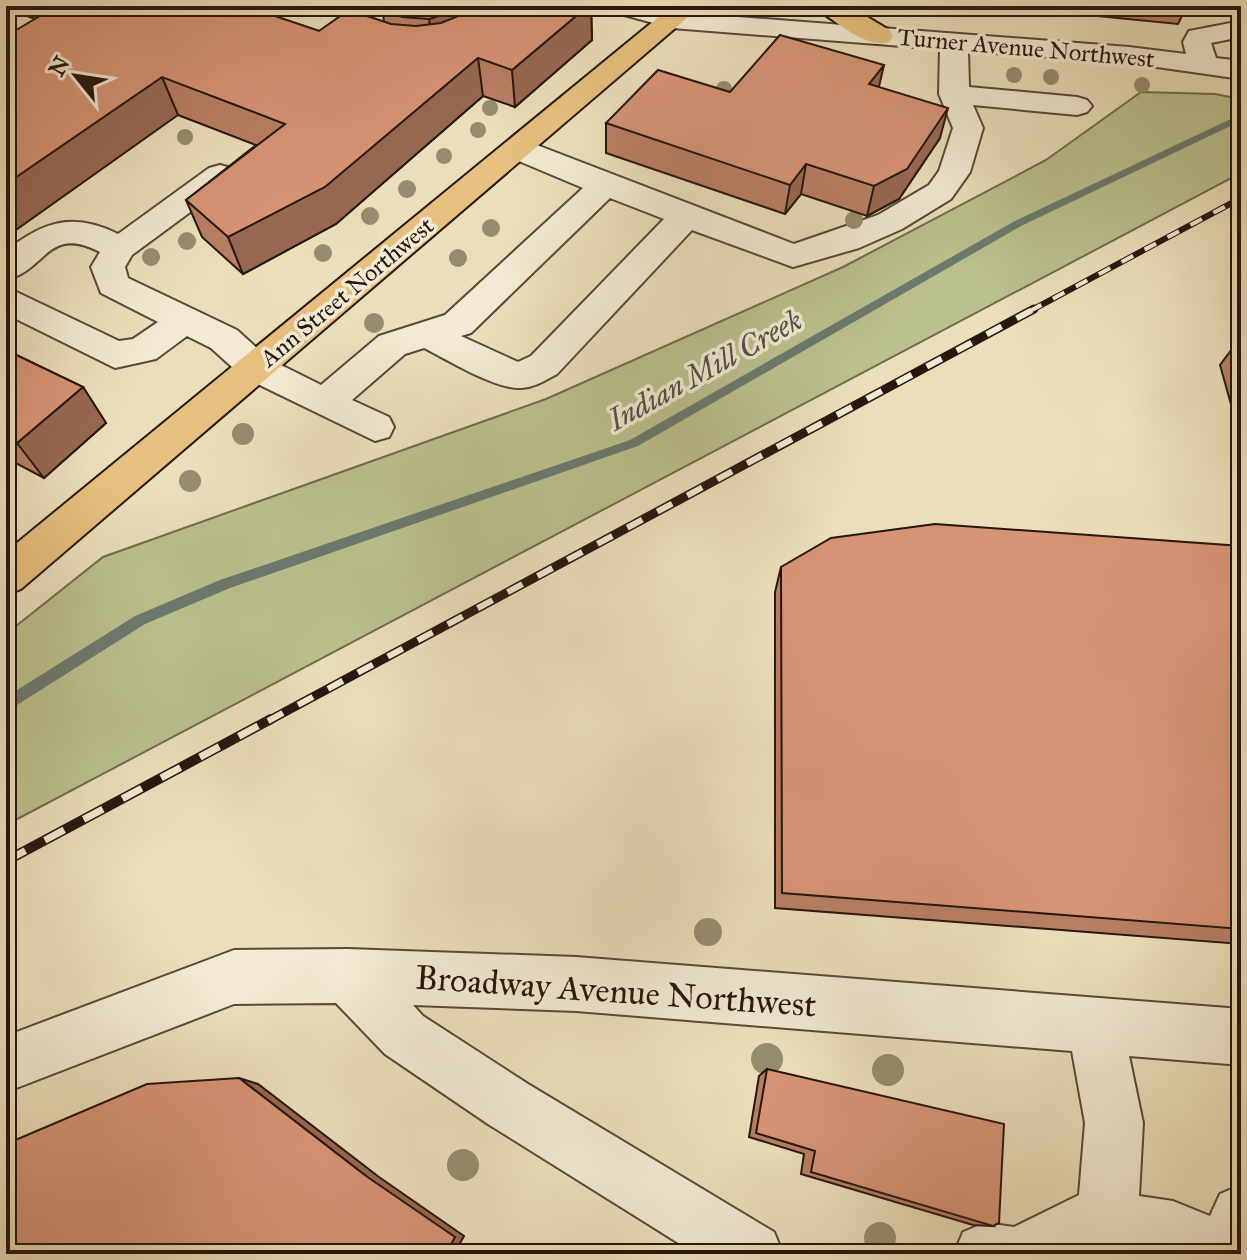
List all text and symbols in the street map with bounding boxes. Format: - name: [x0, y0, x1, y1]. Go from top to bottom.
- street label: Turner Avenue Northwest: [896, 22, 1156, 74]
- north arrow: [36, 36, 116, 116]
- text: N: [43, 51, 76, 81]
- street label: Ann Street Northwest: [253, 210, 440, 374]
- water label: Indian Mill Creek: [601, 302, 808, 439]
- street label: Broadway Avenue Northwest: [414, 957, 818, 1025]

